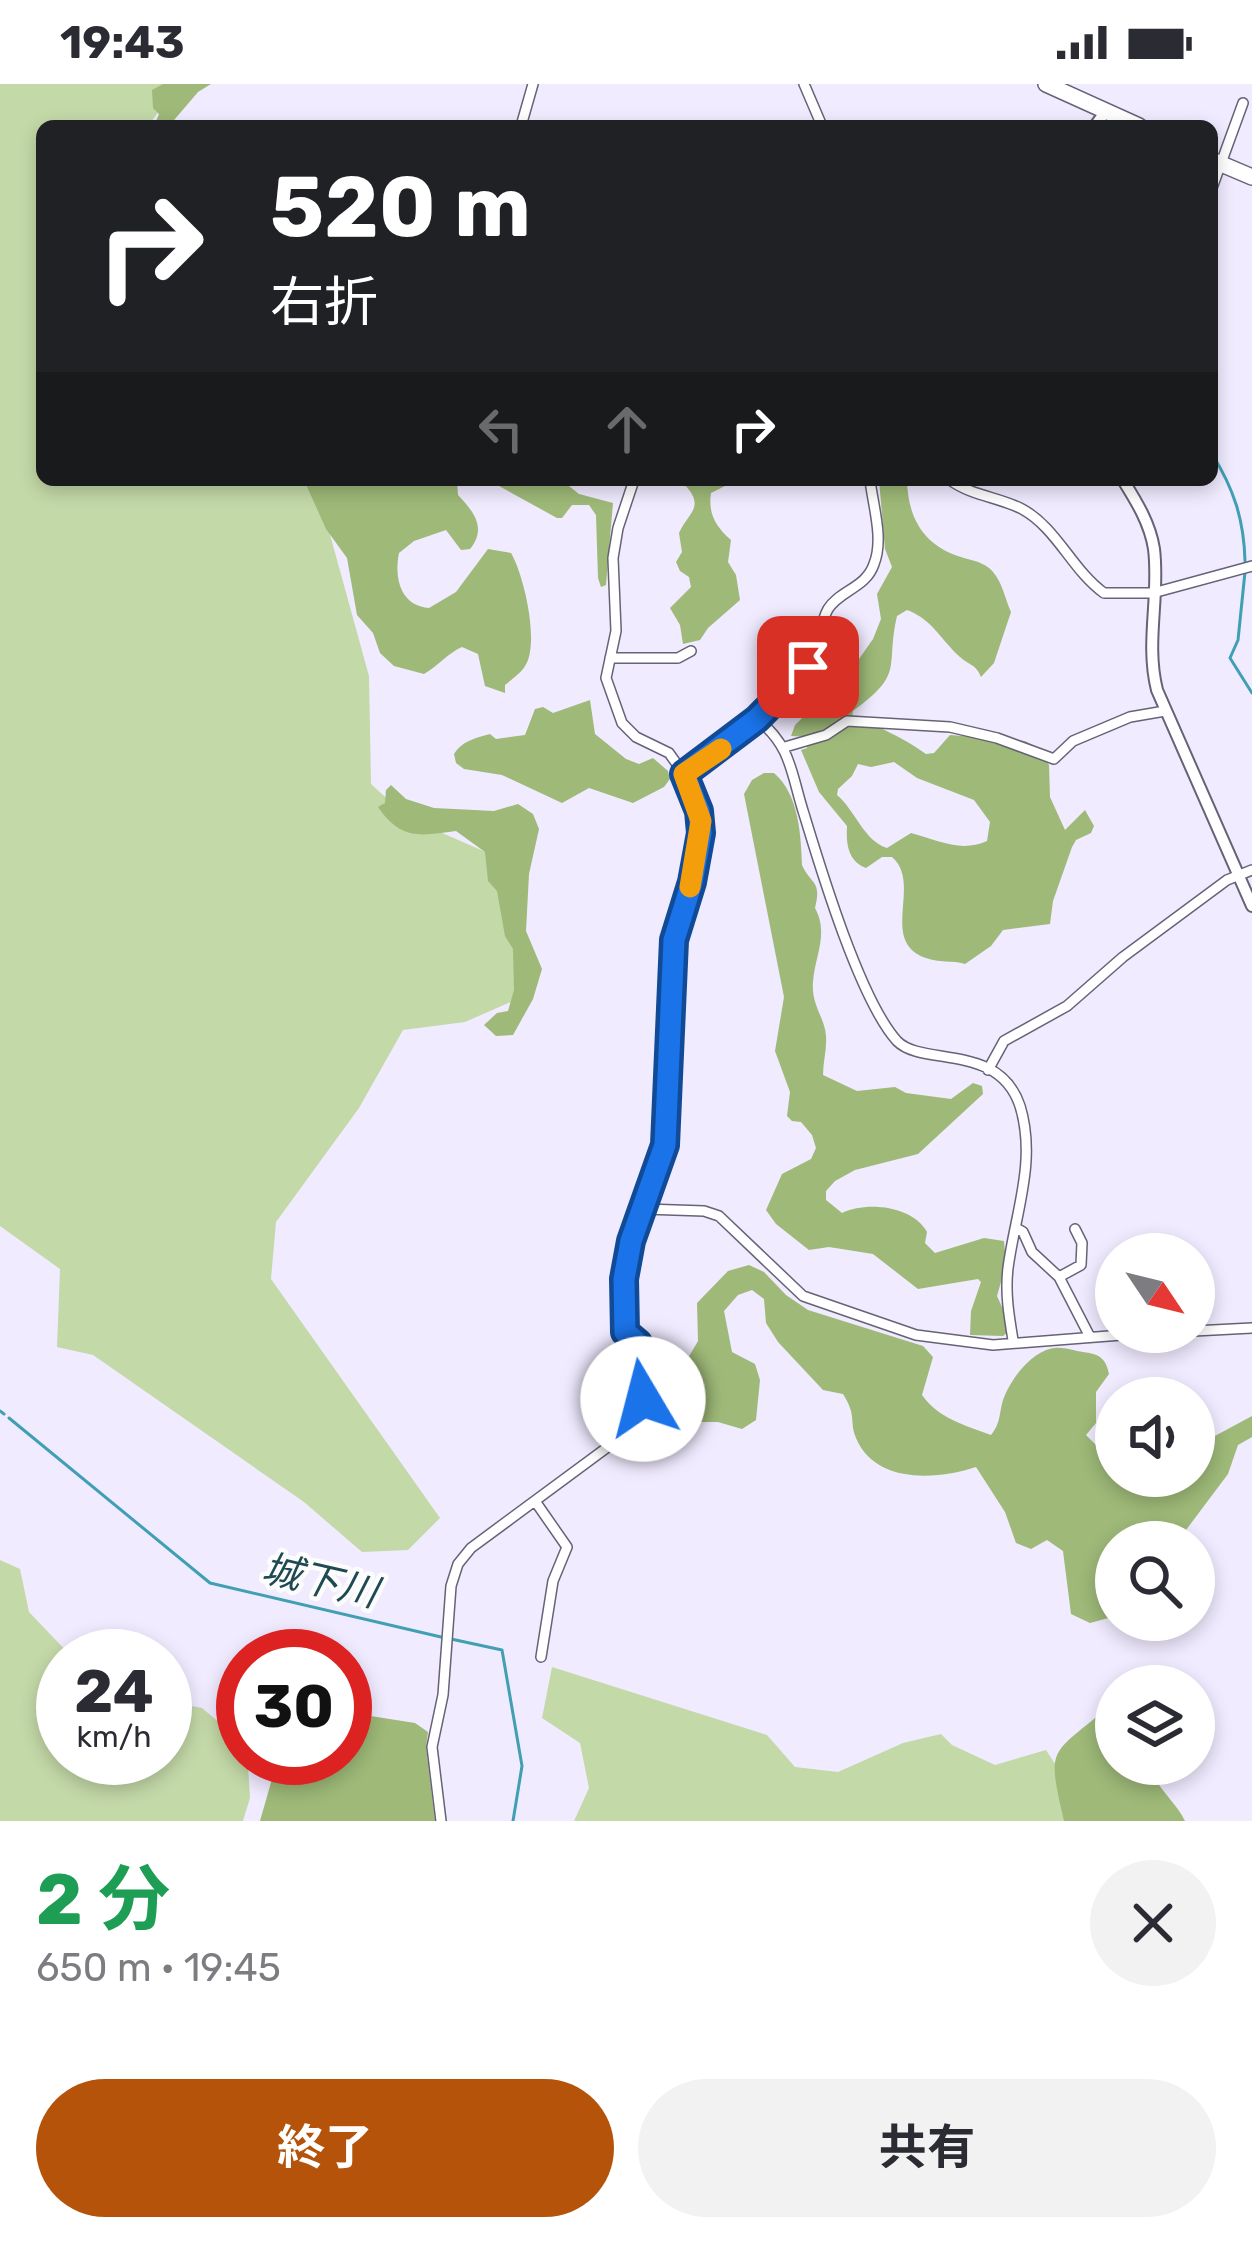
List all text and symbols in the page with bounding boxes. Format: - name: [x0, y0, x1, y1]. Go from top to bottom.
- text: 19:43: [60, 16, 185, 69]
- text: 520 m: [270, 157, 531, 257]
- icon: right: [72, 168, 228, 324]
- text: 右折: [270, 271, 378, 335]
- icon: left: [468, 396, 534, 462]
- icon: ahead: [594, 396, 660, 462]
- icon: right: [720, 396, 786, 462]
- pin: [757, 616, 859, 718]
- icon: arrive: [775, 634, 841, 700]
- north arrow: [1095, 1233, 1215, 1353]
- map controls: [1095, 1233, 1215, 1785]
- position arrow: [580, 1336, 706, 1462]
- button: sound: [1095, 1377, 1215, 1497]
- button: search: [1095, 1521, 1215, 1641]
- water label: 城下川: [258, 1545, 386, 1617]
- speed limit sign: 30: [216, 1629, 372, 1785]
- text: 24: [74, 1656, 154, 1727]
- button: layers: [1095, 1665, 1215, 1785]
- text: km/h: [77, 1719, 151, 1755]
- text: 2 分: [36, 1857, 170, 1942]
- button: close: [1090, 1860, 1216, 1986]
- text: 650 m · 19:45: [36, 1945, 281, 1991]
- button: 終了: [36, 2079, 614, 2217]
- button: 共有: [638, 2079, 1216, 2217]

